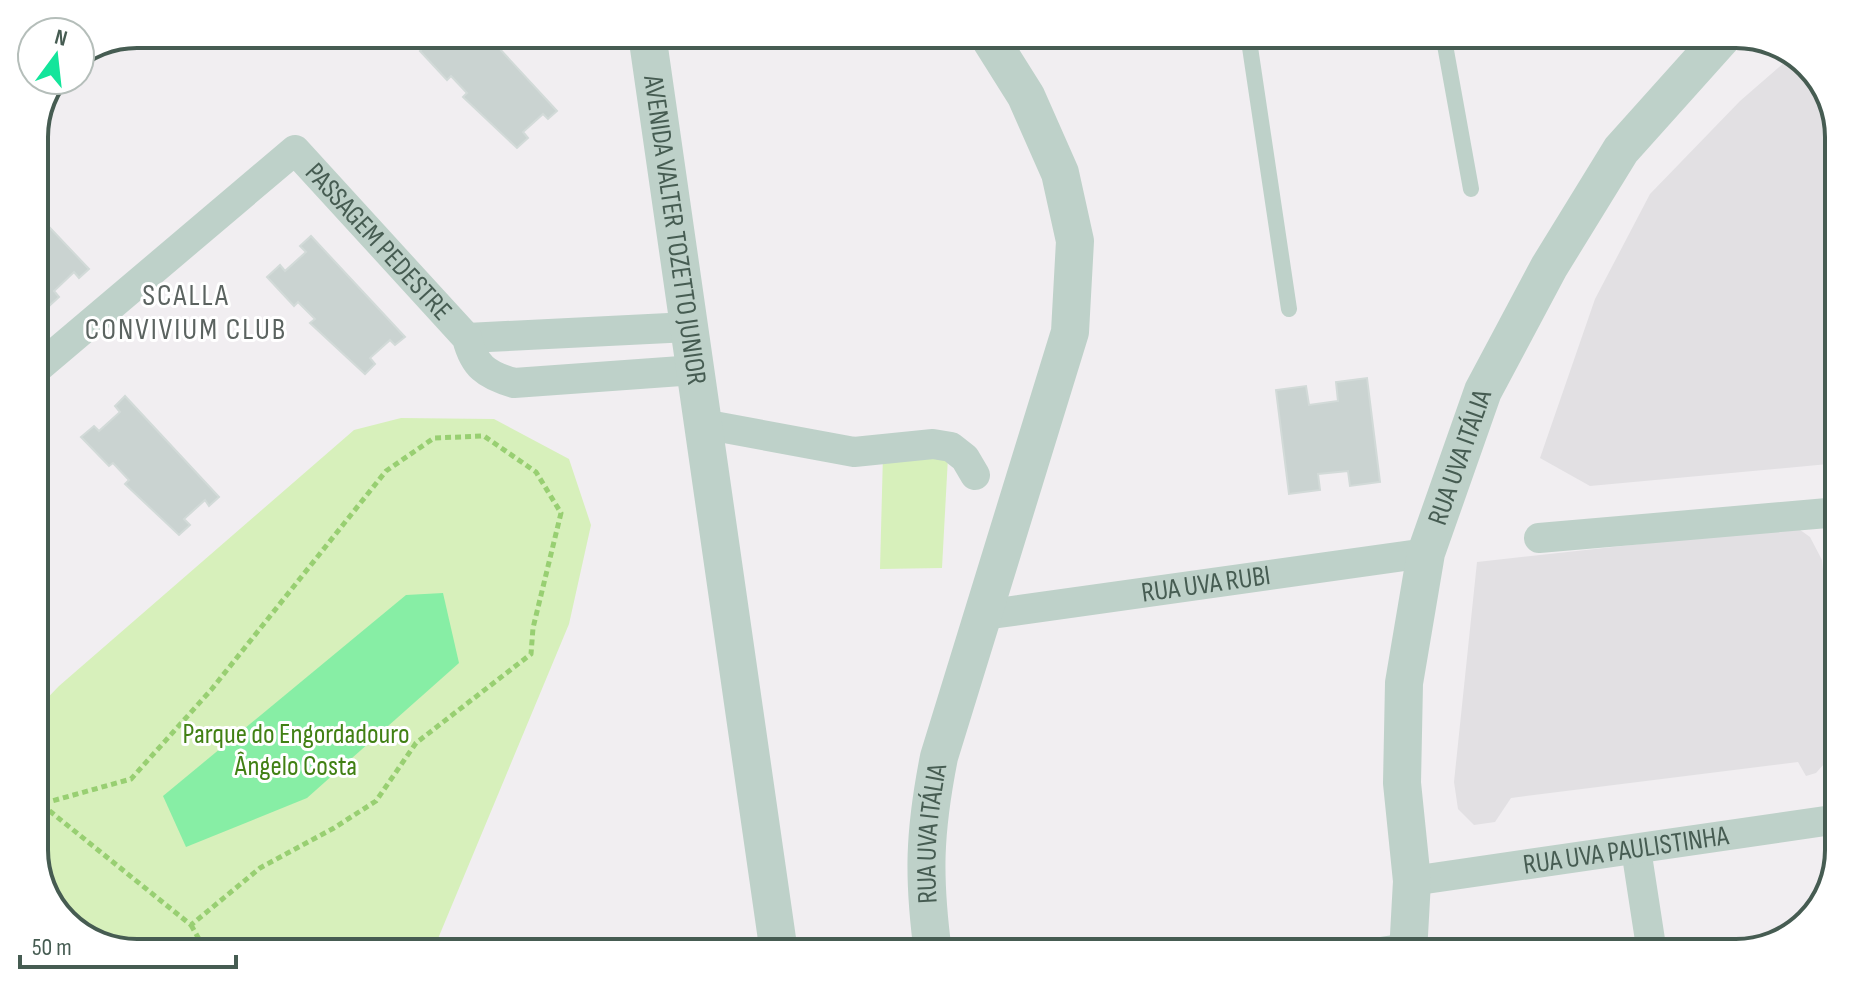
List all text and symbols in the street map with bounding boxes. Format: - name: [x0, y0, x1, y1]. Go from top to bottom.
- north arrow: [16, 16, 96, 96]
- text: N: [52, 24, 70, 53]
- street label: AVENIDA VALTER TOZETTO JUNIOR: [636, 72, 714, 387]
- street label: PASSAGEM PEDESTRE: [299, 156, 459, 327]
- district label: SCALLA CONVIVIUM CLUB: [85, 278, 287, 348]
- street label: RUA UVA ITÁLIA: [1421, 384, 1499, 529]
- street label: RUA UVA RUBI: [1139, 559, 1272, 609]
- park label: Parque do Engordadouro Ângelo Costa: [182, 718, 410, 783]
- street label: RUA UVA ITÁLIA: [910, 760, 954, 905]
- street label: RUA UVA PAULISTINHA: [1521, 819, 1732, 881]
- scale bar: [20, 919, 236, 969]
- text: 50 m: [32, 933, 72, 962]

